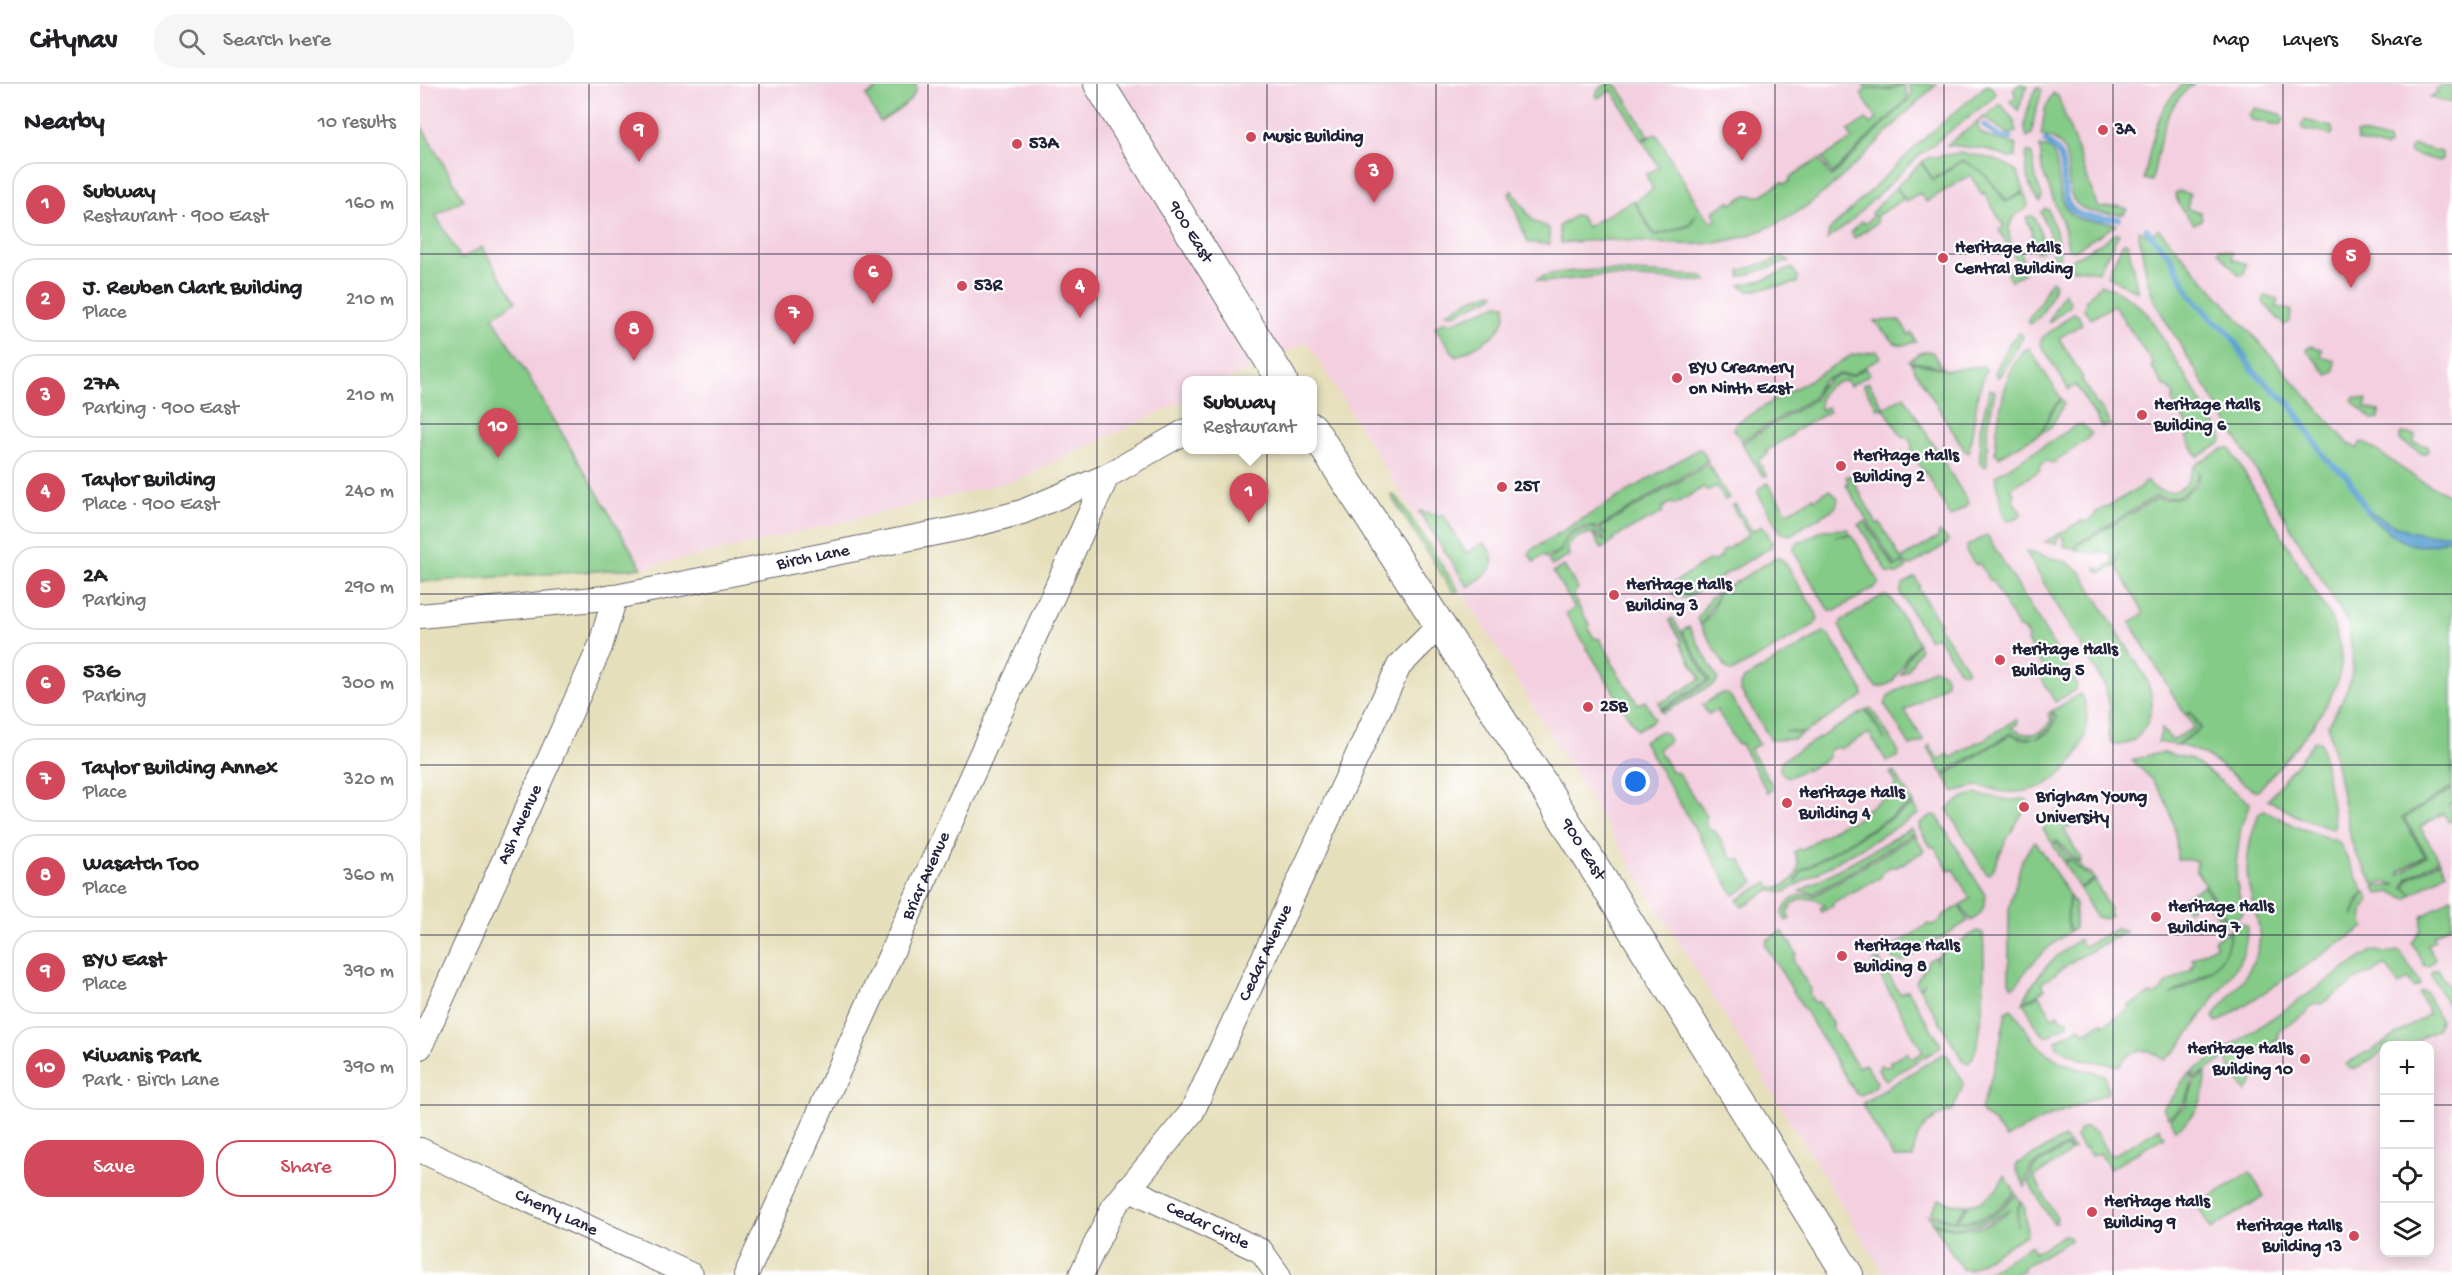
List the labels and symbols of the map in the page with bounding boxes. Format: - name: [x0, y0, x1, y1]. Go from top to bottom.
- pin: 9: [620, 112, 658, 162]
- pin: 2: [1722, 112, 1762, 161]
- place label: 3A: [2114, 120, 2136, 141]
- marker: 3A: [2096, 123, 2110, 137]
- place label: Music Building: [1263, 127, 1364, 148]
- marker: Music Building: [1244, 130, 1258, 144]
- place label: 53A: [1029, 134, 1060, 155]
- marker: 53A: [1010, 137, 1024, 151]
- pin: 3: [1354, 154, 1394, 203]
- street label: 900 East: [1163, 196, 1218, 268]
- place label: Heritage Halls Central Building: [1954, 238, 2073, 280]
- pin: 5: [2332, 238, 2370, 288]
- marker: Heritage Halls Central Building: [1936, 251, 1950, 265]
- pin: 6: [854, 254, 892, 304]
- pin: 4: [1060, 268, 1100, 318]
- place label: 53R: [974, 276, 1004, 297]
- marker: 53R: [955, 279, 969, 293]
- pin: 7: [774, 296, 814, 345]
- pin: 8: [614, 312, 654, 361]
- place label: BYU Creamery on Ninth East: [1688, 358, 1794, 400]
- marker: BYU Creamery on Ninth East: [1670, 371, 1684, 385]
- place label: Heritage Halls Building 6: [2153, 395, 2261, 437]
- pin: 10: [478, 408, 518, 458]
- marker: Heritage Halls Building 6: [2135, 408, 2149, 422]
- place label: Heritage Halls Building 2: [1852, 446, 1960, 488]
- marker: Heritage Halls Building 2: [1834, 459, 1848, 473]
- pin: 1: [1230, 474, 1268, 523]
- place label: 25T: [1514, 477, 1540, 498]
- marker: 25T: [1495, 480, 1509, 494]
- street label: Birch Lane: [774, 540, 852, 575]
- place label: Heritage Halls Building 3: [1625, 575, 1733, 617]
- marker: Heritage Halls Building 3: [1607, 588, 1621, 602]
- place label: Heritage Halls Building 5: [2011, 640, 2119, 682]
- marker: Heritage Halls Building 5: [1993, 653, 2007, 667]
- place label: 25B: [1600, 697, 1628, 718]
- marker: 25B: [1581, 700, 1595, 714]
- your location: [1621, 767, 1650, 796]
- street label: Ash Avenue: [493, 781, 548, 868]
- place label: Heritage Halls Building 4: [1798, 783, 1906, 825]
- place label: Brigham Young University: [2035, 787, 2147, 829]
- marker: Heritage Halls Building 4: [1780, 796, 1794, 810]
- marker: Brigham Young University: [2017, 800, 2031, 814]
- street label: 900 East: [1555, 814, 1611, 886]
- street label: Briar Avenue: [897, 828, 956, 924]
- place label: Heritage Halls Building 7: [2167, 897, 2275, 939]
- street label: Cedar Avenue: [1234, 900, 1298, 1005]
- marker: Heritage Halls Building 7: [2149, 910, 2163, 924]
- place label: Heritage Halls Building 8: [1853, 936, 1961, 978]
- marker: Heritage Halls Building 8: [1835, 949, 1849, 963]
- place label: Heritage Halls Building 10: [2187, 1039, 2294, 1081]
- marker: Heritage Halls Building 10: [2298, 1052, 2312, 1066]
- street label: Cherry Lane: [511, 1185, 602, 1241]
- place label: Heritage Halls Building 9: [2103, 1192, 2211, 1234]
- street label: Cedar Circle: [1163, 1197, 1253, 1255]
- marker: Heritage Halls Building 9: [2085, 1205, 2099, 1219]
- place label: Heritage Halls Building 13: [2236, 1216, 2343, 1258]
- marker: Heritage Halls Building 13: [2347, 1229, 2361, 1243]

